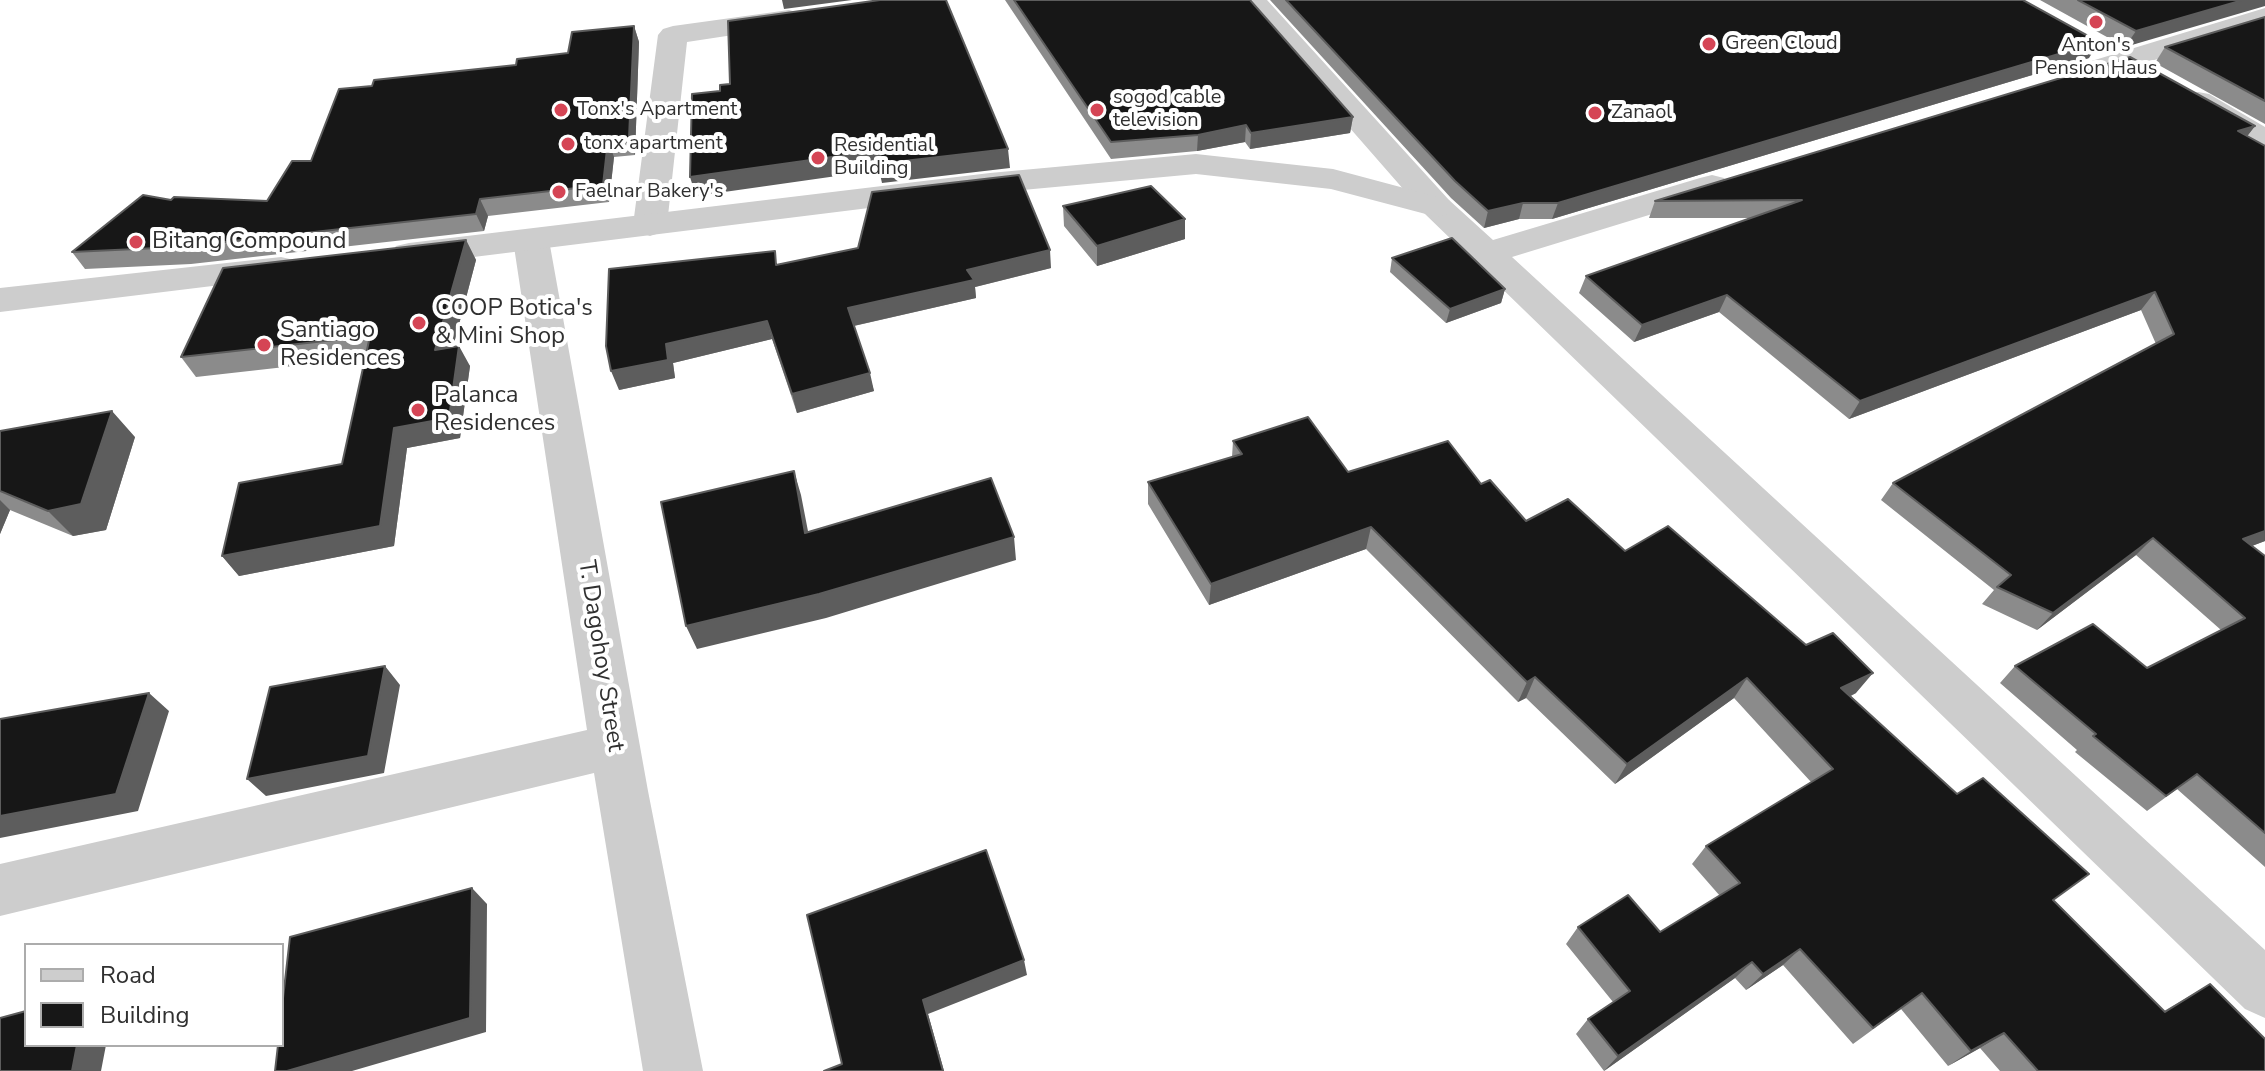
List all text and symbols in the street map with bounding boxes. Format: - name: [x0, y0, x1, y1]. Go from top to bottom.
- marker: Anton's Pension Haus: [2087, 13, 2105, 31]
- place label: Green Cloud: [1725, 32, 1838, 56]
- place label: Anton's Pension Haus: [2035, 34, 2157, 81]
- marker: Green Cloud: [1700, 35, 1718, 53]
- place label: sogod cable television: [1113, 86, 1221, 133]
- place label: Tonx's Apartment: [577, 98, 737, 122]
- marker: Tonx's Apartment: [552, 101, 570, 119]
- marker: sogod cable television: [1088, 101, 1106, 119]
- place label: Zanaol: [1611, 101, 1672, 125]
- marker: Zanaol: [1586, 104, 1604, 122]
- place label: tonx apartment: [584, 132, 723, 156]
- place label: Residential Building: [834, 134, 934, 181]
- marker: tonx apartment: [559, 135, 577, 153]
- marker: Residential Building: [809, 149, 827, 167]
- place label: Faelnar Bakery's: [575, 180, 724, 204]
- marker: Faelnar Bakery's: [550, 183, 568, 201]
- place label: Bitang Compound: [152, 228, 346, 256]
- marker: Bitang Compound: [127, 233, 145, 251]
- place label: COOP Botica's & Mini Shop: [435, 295, 593, 351]
- marker: COOP Botica's & Mini Shop: [410, 314, 428, 332]
- place label: Santiago Residences: [280, 317, 401, 373]
- marker: Santiago Residences: [255, 336, 273, 354]
- place label: Palanca Residences: [434, 382, 555, 438]
- marker: Palanca Residences: [409, 401, 427, 419]
- street label: T. Dagohoy Street: [571, 558, 629, 754]
- legend: [24, 943, 284, 1047]
- text: Road: [100, 959, 156, 991]
- text: Building: [100, 999, 190, 1031]

